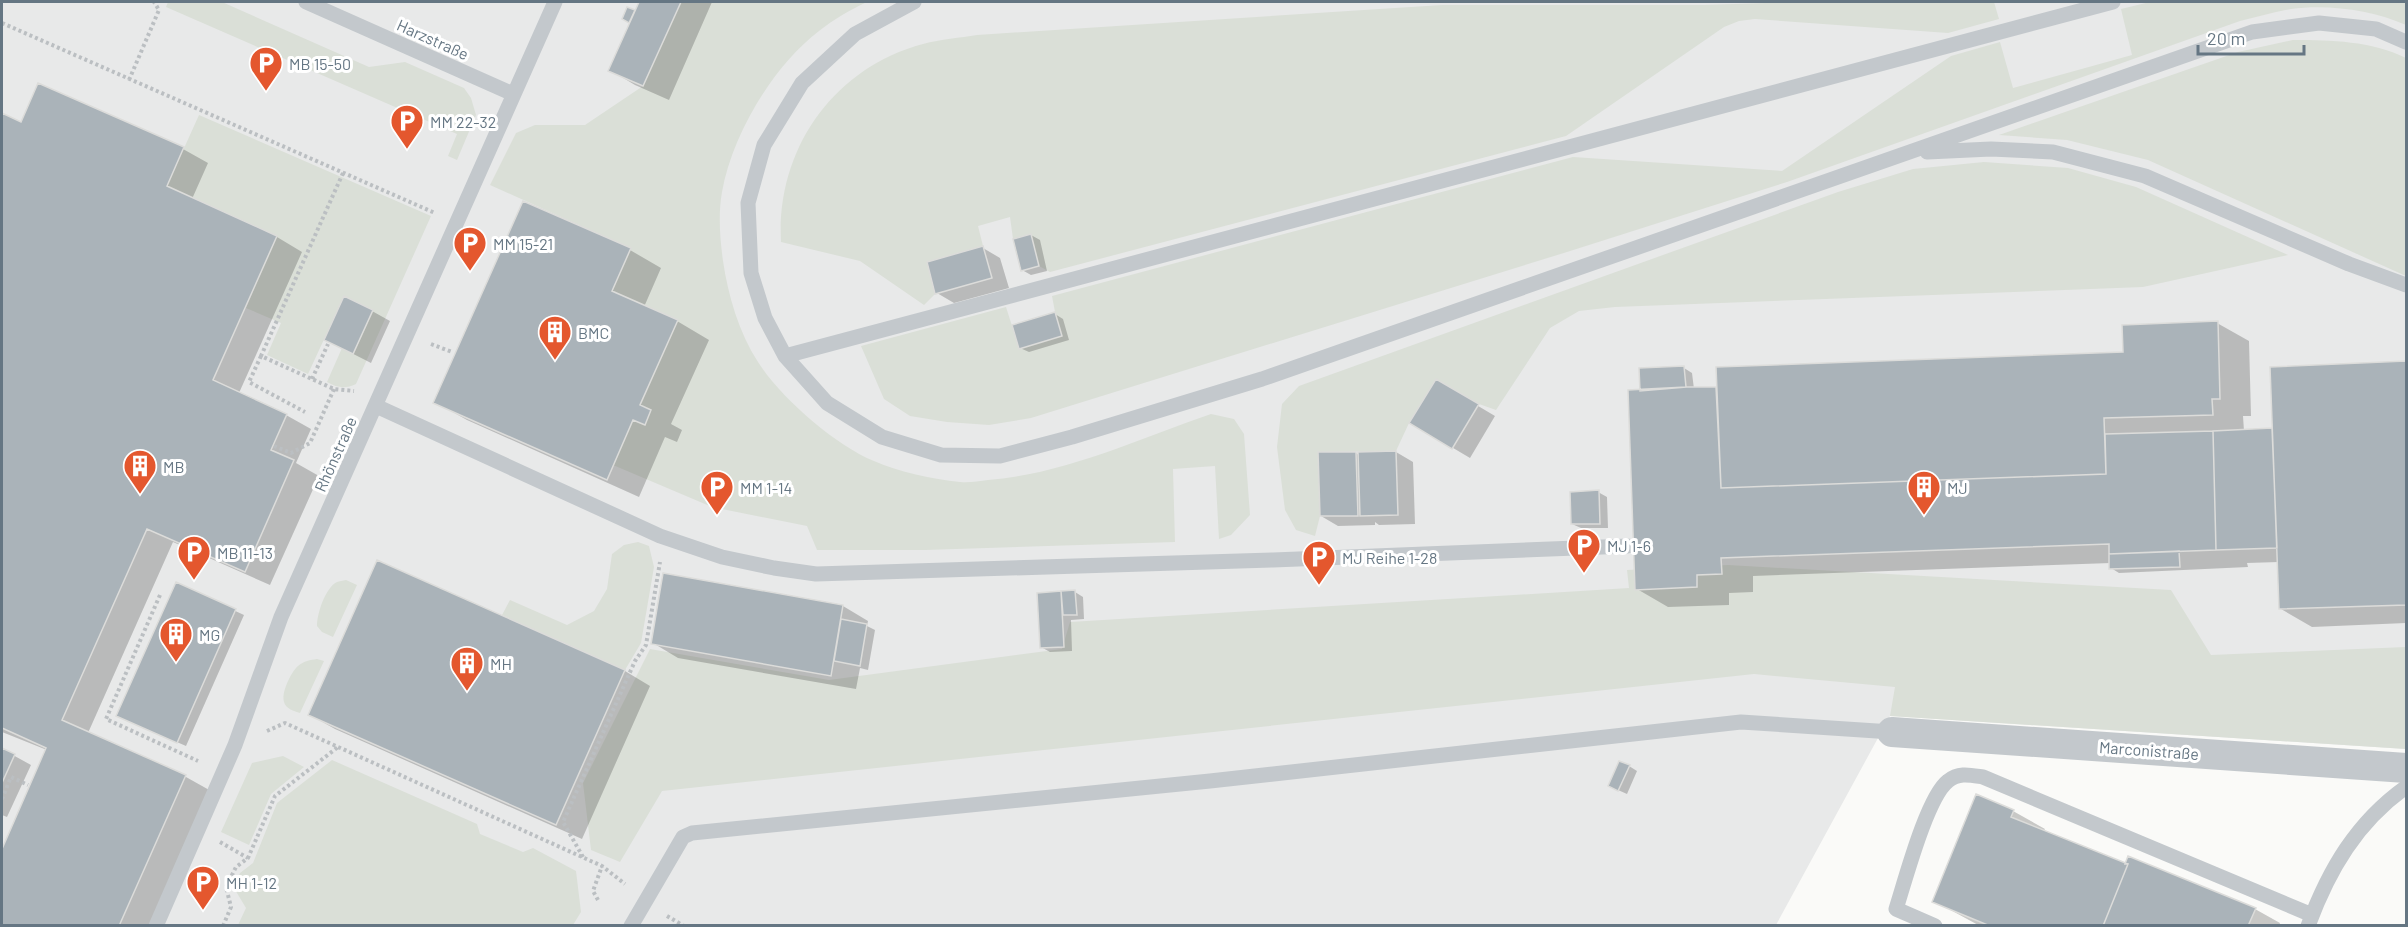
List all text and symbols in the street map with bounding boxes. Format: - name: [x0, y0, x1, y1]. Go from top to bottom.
- street label: Harzstraße: [394, 15, 472, 63]
- scale bar: [2198, 18, 2304, 56]
- text: 20 m: [2207, 27, 2245, 49]
- parking icon: MB 15-50: [248, 45, 284, 92]
- place label: MB 15-50: [289, 54, 351, 73]
- parking icon: MM 22-32: [389, 103, 425, 150]
- place label: MM 22-32: [430, 112, 496, 131]
- parking icon: MM 15-21: [452, 225, 488, 272]
- place label: MM 15-21: [493, 234, 553, 253]
- building icon: BMC: [537, 314, 573, 361]
- place label: BMC: [578, 323, 609, 342]
- street label: Rhönstraße: [310, 413, 360, 495]
- building icon: MB: [122, 448, 158, 495]
- place label: MB: [163, 457, 184, 476]
- parking icon: MM 1-14: [699, 469, 735, 516]
- building icon: MJ: [1906, 469, 1942, 516]
- place label: MM 1-14: [740, 478, 792, 497]
- place label: MJ: [1947, 478, 1968, 497]
- parking icon: MJ 1-6: [1566, 527, 1602, 574]
- parking icon: MB 11-13: [176, 534, 212, 581]
- place label: MJ 1-6: [1607, 536, 1651, 555]
- parking icon: MJ Reihe 1-28: [1301, 539, 1337, 586]
- place label: MB 11-13: [217, 543, 273, 562]
- place label: MJ Reihe 1-28: [1342, 548, 1437, 567]
- building icon: MG: [158, 616, 194, 663]
- place label: MG: [199, 625, 220, 644]
- building icon: MH: [449, 645, 485, 692]
- place label: MH: [490, 654, 512, 673]
- street label: Marconistraße: [2098, 737, 2200, 763]
- parking icon: MH 1-12: [185, 864, 221, 911]
- place label: MH 1-12: [226, 873, 277, 892]

